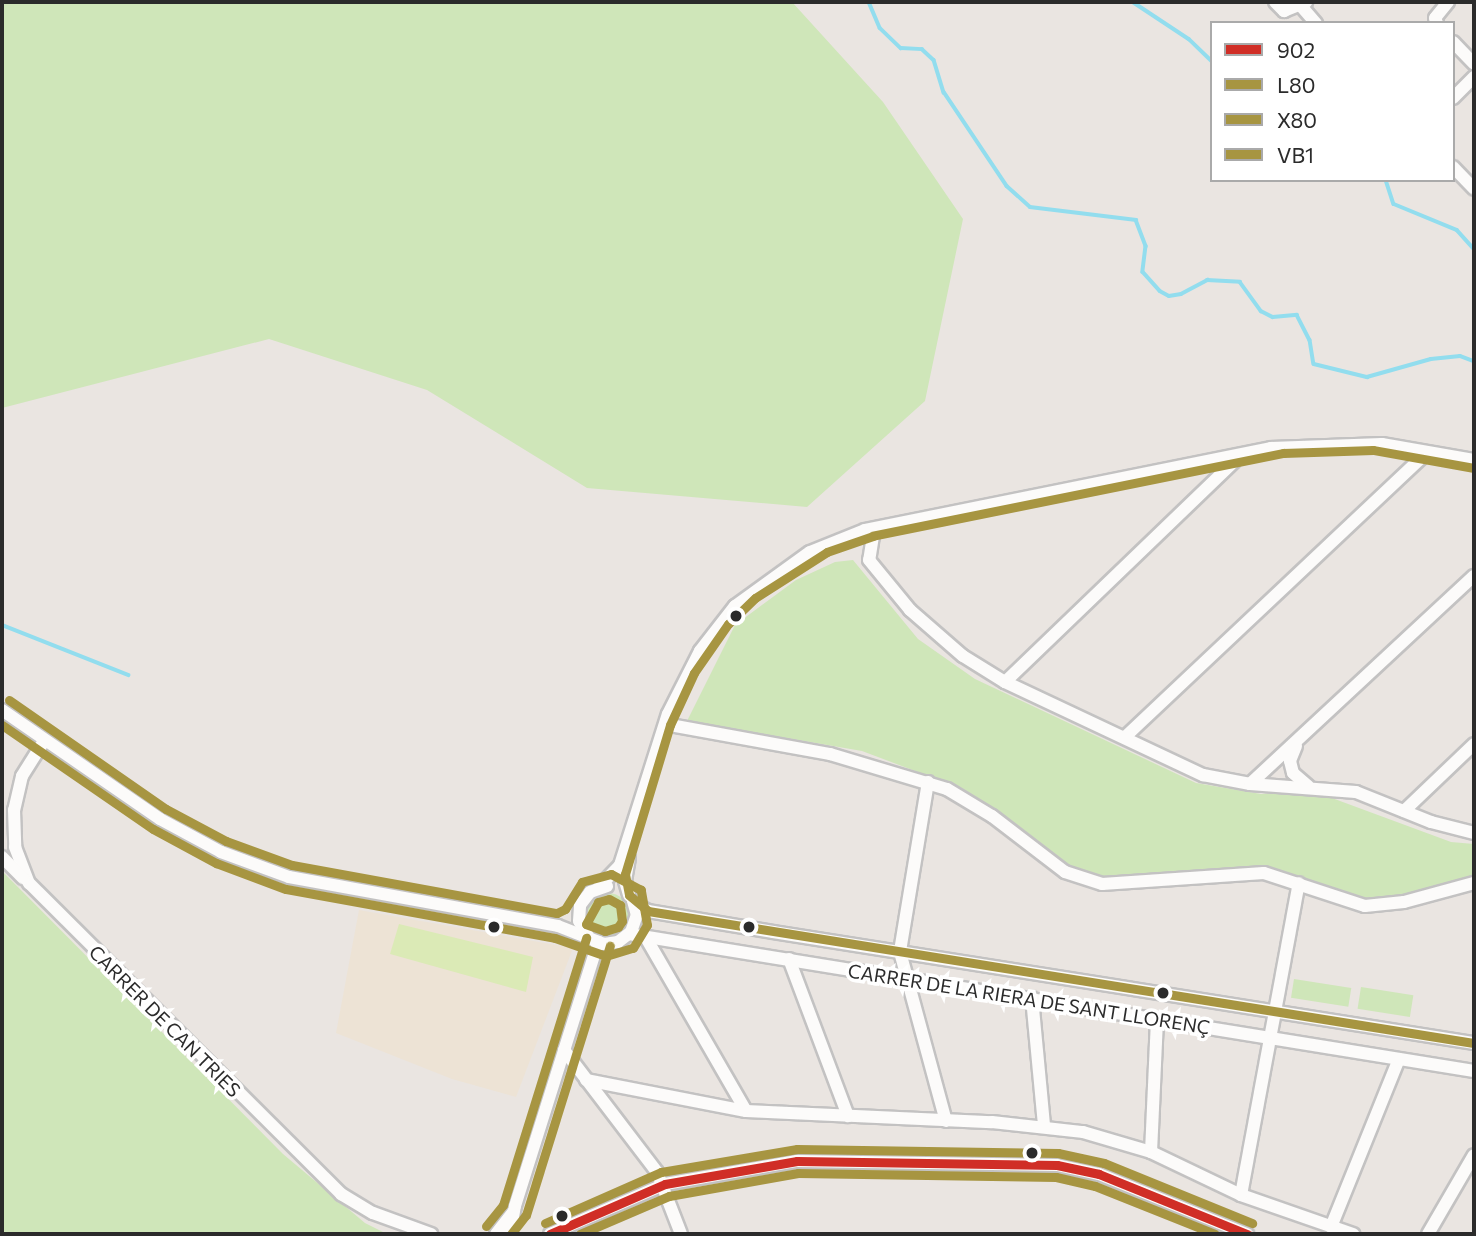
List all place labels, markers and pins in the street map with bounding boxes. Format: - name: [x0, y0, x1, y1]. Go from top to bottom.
- unlabelled marker: [729, 609, 743, 623]
- unlabelled marker: [487, 920, 501, 934]
- unlabelled marker: [742, 920, 756, 934]
- unlabelled marker: [1156, 986, 1170, 1000]
- unlabelled marker: [1025, 1146, 1039, 1160]
- unlabelled marker: [555, 1209, 569, 1223]

